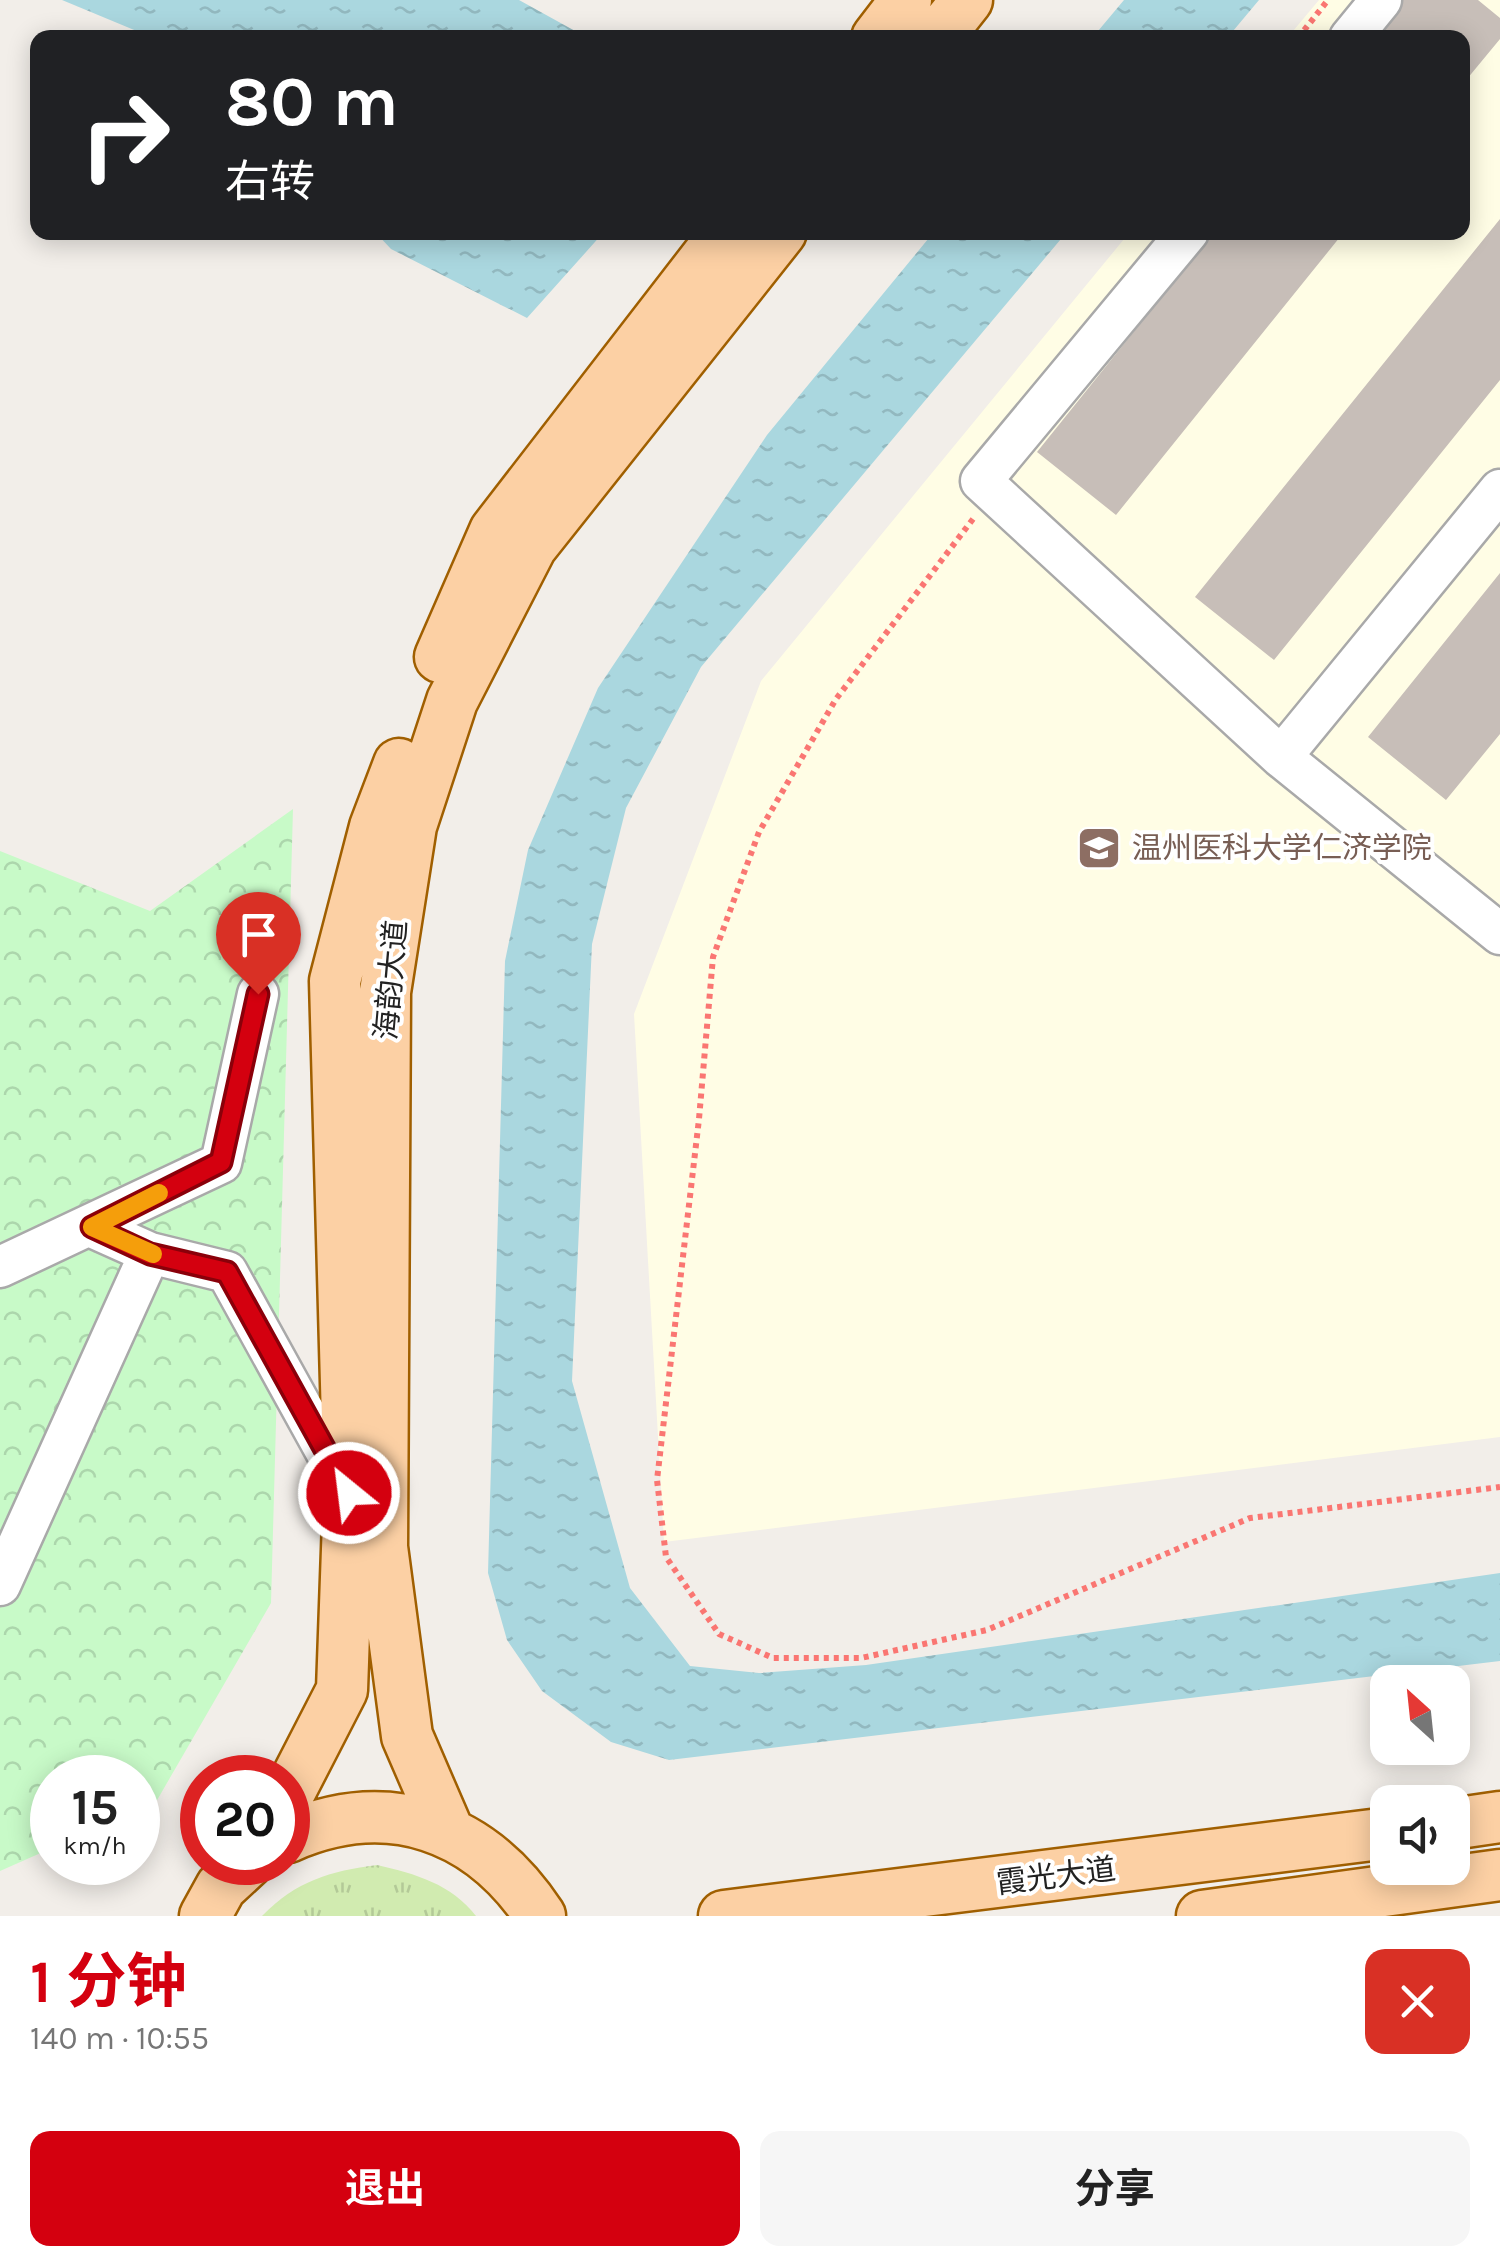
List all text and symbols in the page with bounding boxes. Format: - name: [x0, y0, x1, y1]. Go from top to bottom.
- text: 80 m: [225, 61, 399, 143]
- icon: right: [60, 70, 190, 200]
- text: 右转: [225, 156, 315, 208]
- school or university icon: 温州医科大学仁济学院: [1076, 825, 1122, 871]
- place label: 温州医科大学仁济学院: [1132, 830, 1432, 866]
- pin: [216, 892, 301, 995]
- icon: arrive: [231, 907, 286, 962]
- street label: 海韵大道: [368, 919, 414, 1041]
- position arrow: [297, 1441, 401, 1545]
- north arrow: [1370, 1665, 1470, 1765]
- map controls: [1370, 1665, 1470, 1885]
- speed limit sign: 20: [180, 1755, 310, 1885]
- text: 15: [72, 1778, 118, 1837]
- button: sound: [1370, 1785, 1470, 1885]
- text: km/h: [63, 1831, 127, 1860]
- street label: 霞光大道: [994, 1851, 1118, 1901]
- text: 1 分钟: [30, 1947, 187, 2017]
- button: close: [1365, 1949, 1470, 2054]
- text: 140 m · 10:55: [30, 2020, 209, 2057]
- button: 退出: [30, 2131, 740, 2246]
- button: 分享: [760, 2131, 1470, 2246]

